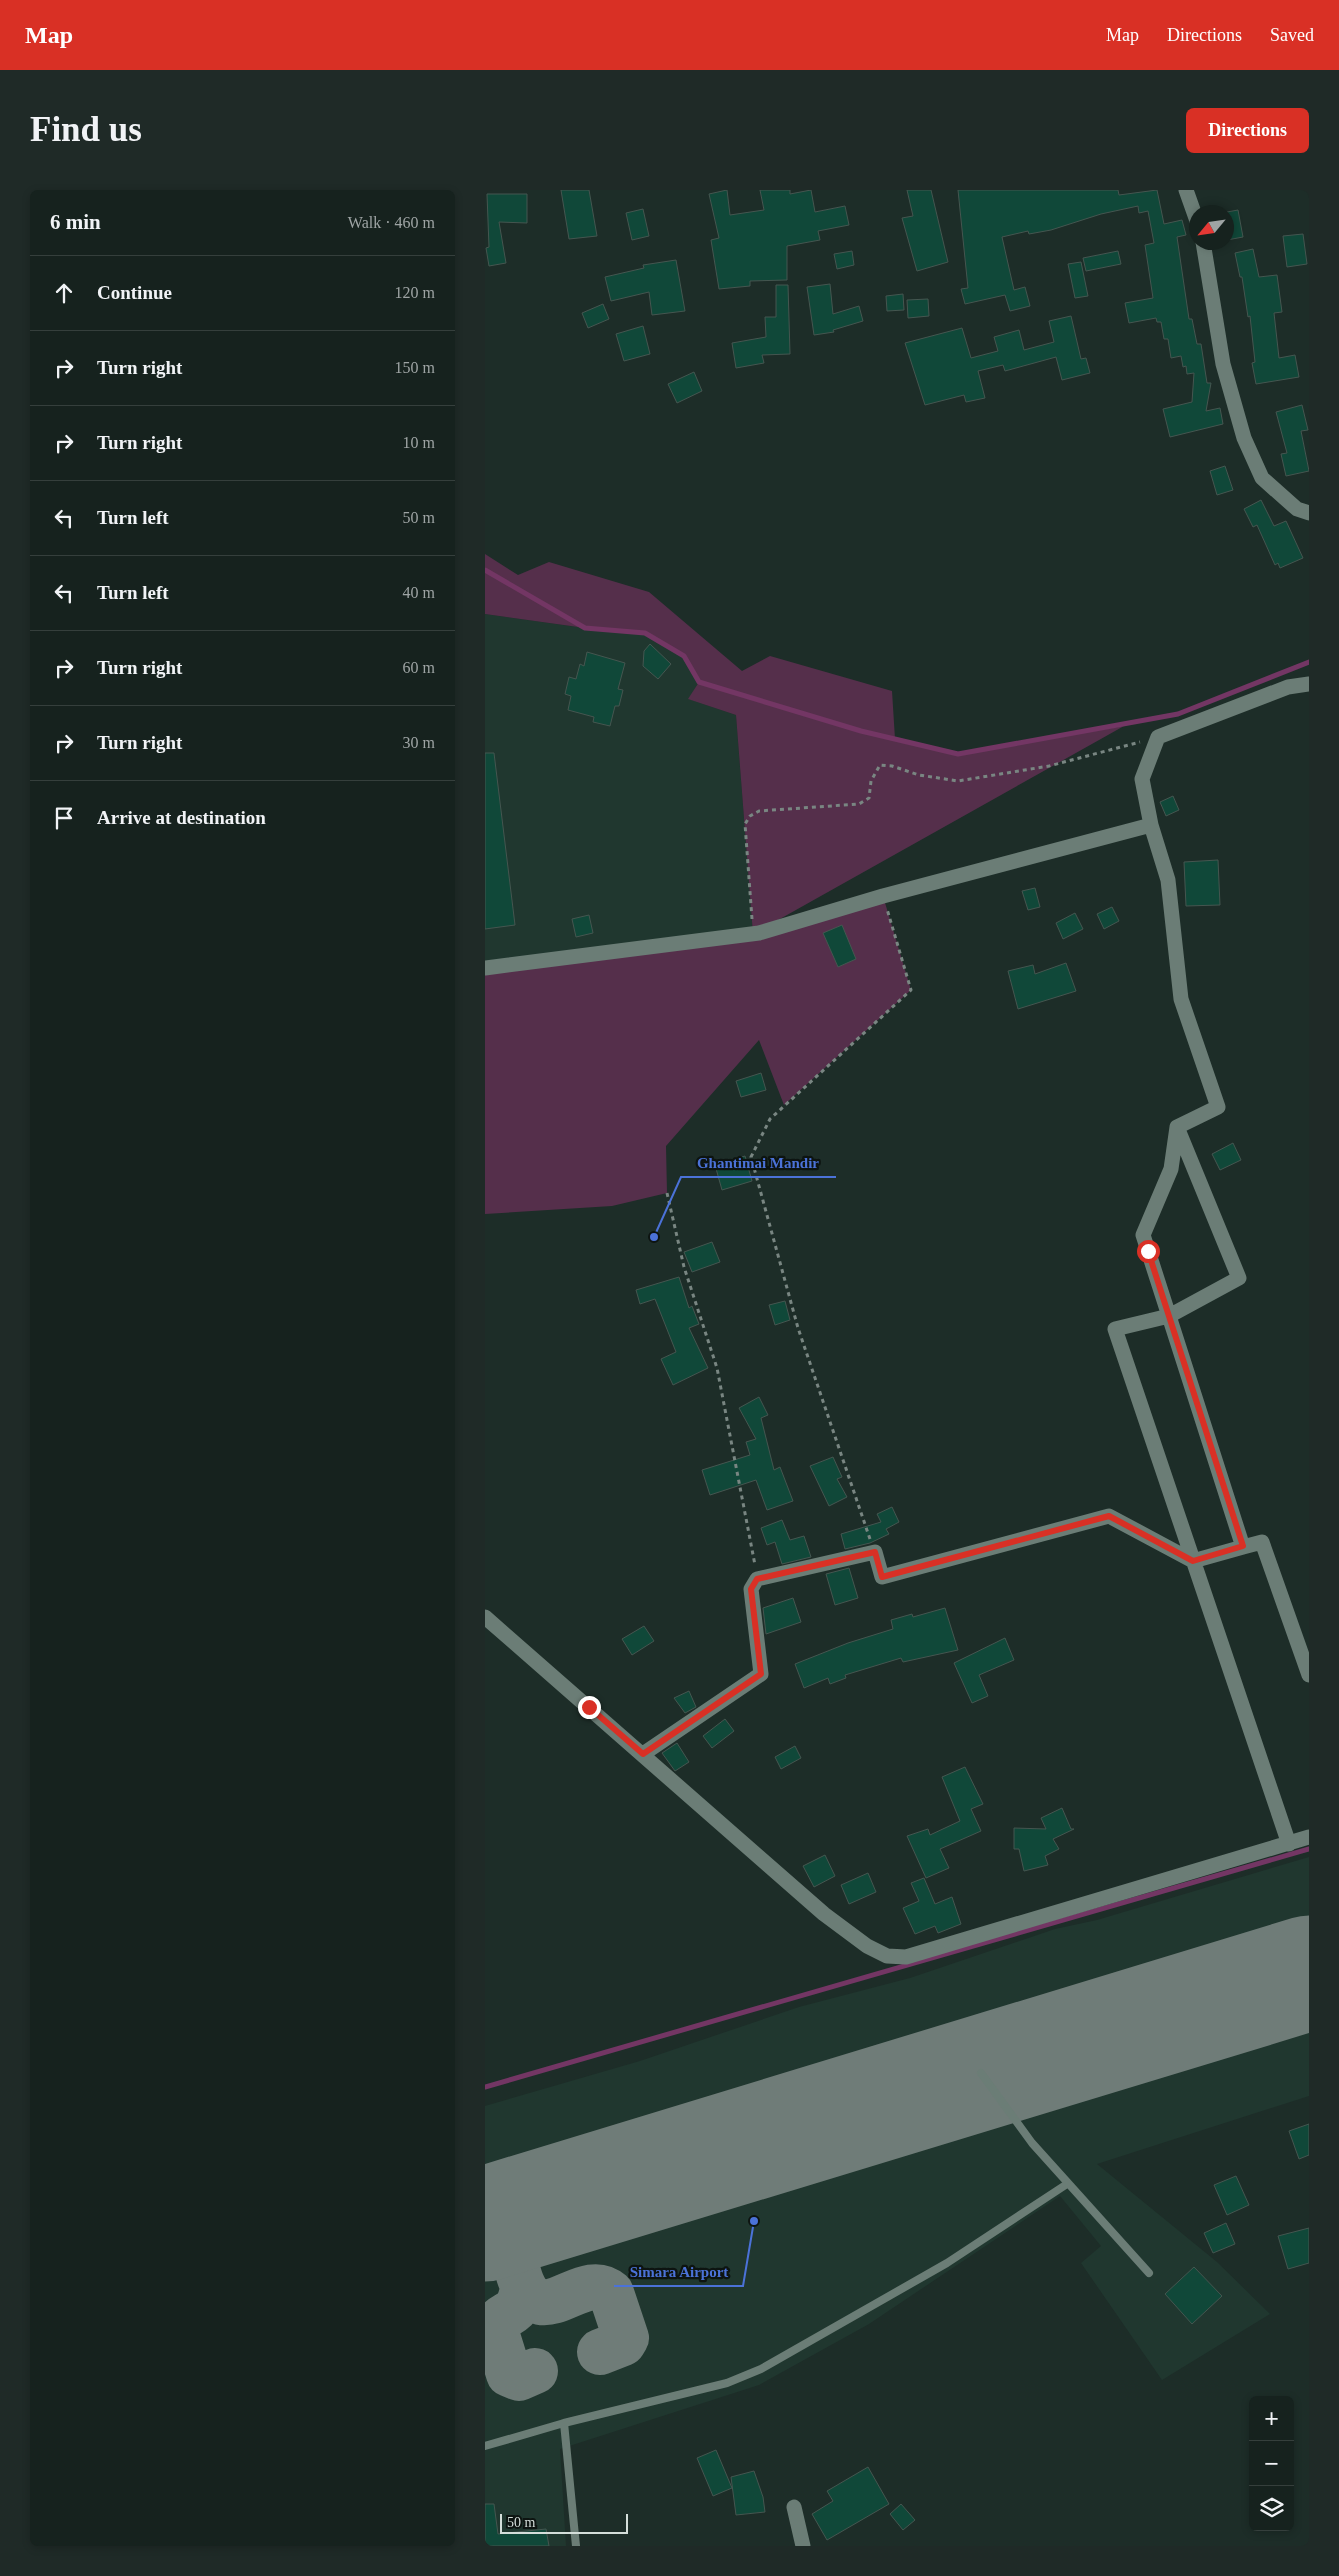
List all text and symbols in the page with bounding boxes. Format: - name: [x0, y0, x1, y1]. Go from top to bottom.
- text: Map: [25, 22, 73, 48]
- text: Map: [1106, 25, 1139, 45]
- text: Directions: [1167, 25, 1242, 45]
- text: Saved: [1270, 25, 1314, 45]
- button: Directions: [1186, 108, 1309, 153]
- text: Find us: [30, 110, 142, 149]
- north arrow: [1189, 205, 1234, 250]
- text: 6 min: [50, 210, 101, 234]
- text: Walk · 460 m: [348, 214, 435, 231]
- icon: ahead: [50, 279, 78, 307]
- text: Continue: [97, 282, 172, 303]
- text: 120 m: [395, 284, 435, 301]
- icon: right: [50, 354, 78, 382]
- text: Turn right: [97, 357, 182, 378]
- text: 150 m: [395, 359, 435, 376]
- icon: right: [50, 429, 78, 457]
- text: Turn right: [97, 432, 182, 453]
- text: 10 m: [403, 434, 435, 451]
- icon: left: [50, 504, 78, 532]
- text: Turn left: [97, 507, 169, 528]
- text: 50 m: [403, 509, 435, 526]
- icon: left: [50, 579, 78, 607]
- text: Turn left: [97, 582, 169, 603]
- text: 40 m: [403, 584, 435, 601]
- icon: right: [50, 654, 78, 682]
- text: Turn right: [97, 657, 182, 678]
- text: 60 m: [403, 659, 435, 676]
- icon: right: [50, 729, 78, 757]
- text: Turn right: [97, 732, 182, 753]
- text: 30 m: [403, 734, 435, 751]
- icon: arrive: [50, 804, 78, 832]
- text: Arrive at destination: [97, 807, 266, 828]
- callout: Ghantimai Mandir: [681, 1147, 836, 1177]
- text: Ghantimai Mandir: [697, 1155, 819, 1171]
- route start: [1137, 1240, 1160, 1263]
- route end: [578, 1696, 601, 1719]
- callout: Simara Airport: [614, 2256, 743, 2286]
- text: Simara Airport: [630, 2264, 728, 2280]
- map controls: [1249, 2396, 1294, 2531]
- button: +: [1249, 2396, 1294, 2441]
- button: −: [1249, 2441, 1294, 2486]
- button: layers: [1249, 2486, 1294, 2531]
- scale bar: [500, 2511, 627, 2534]
- text: 50 m: [507, 2515, 535, 2530]

